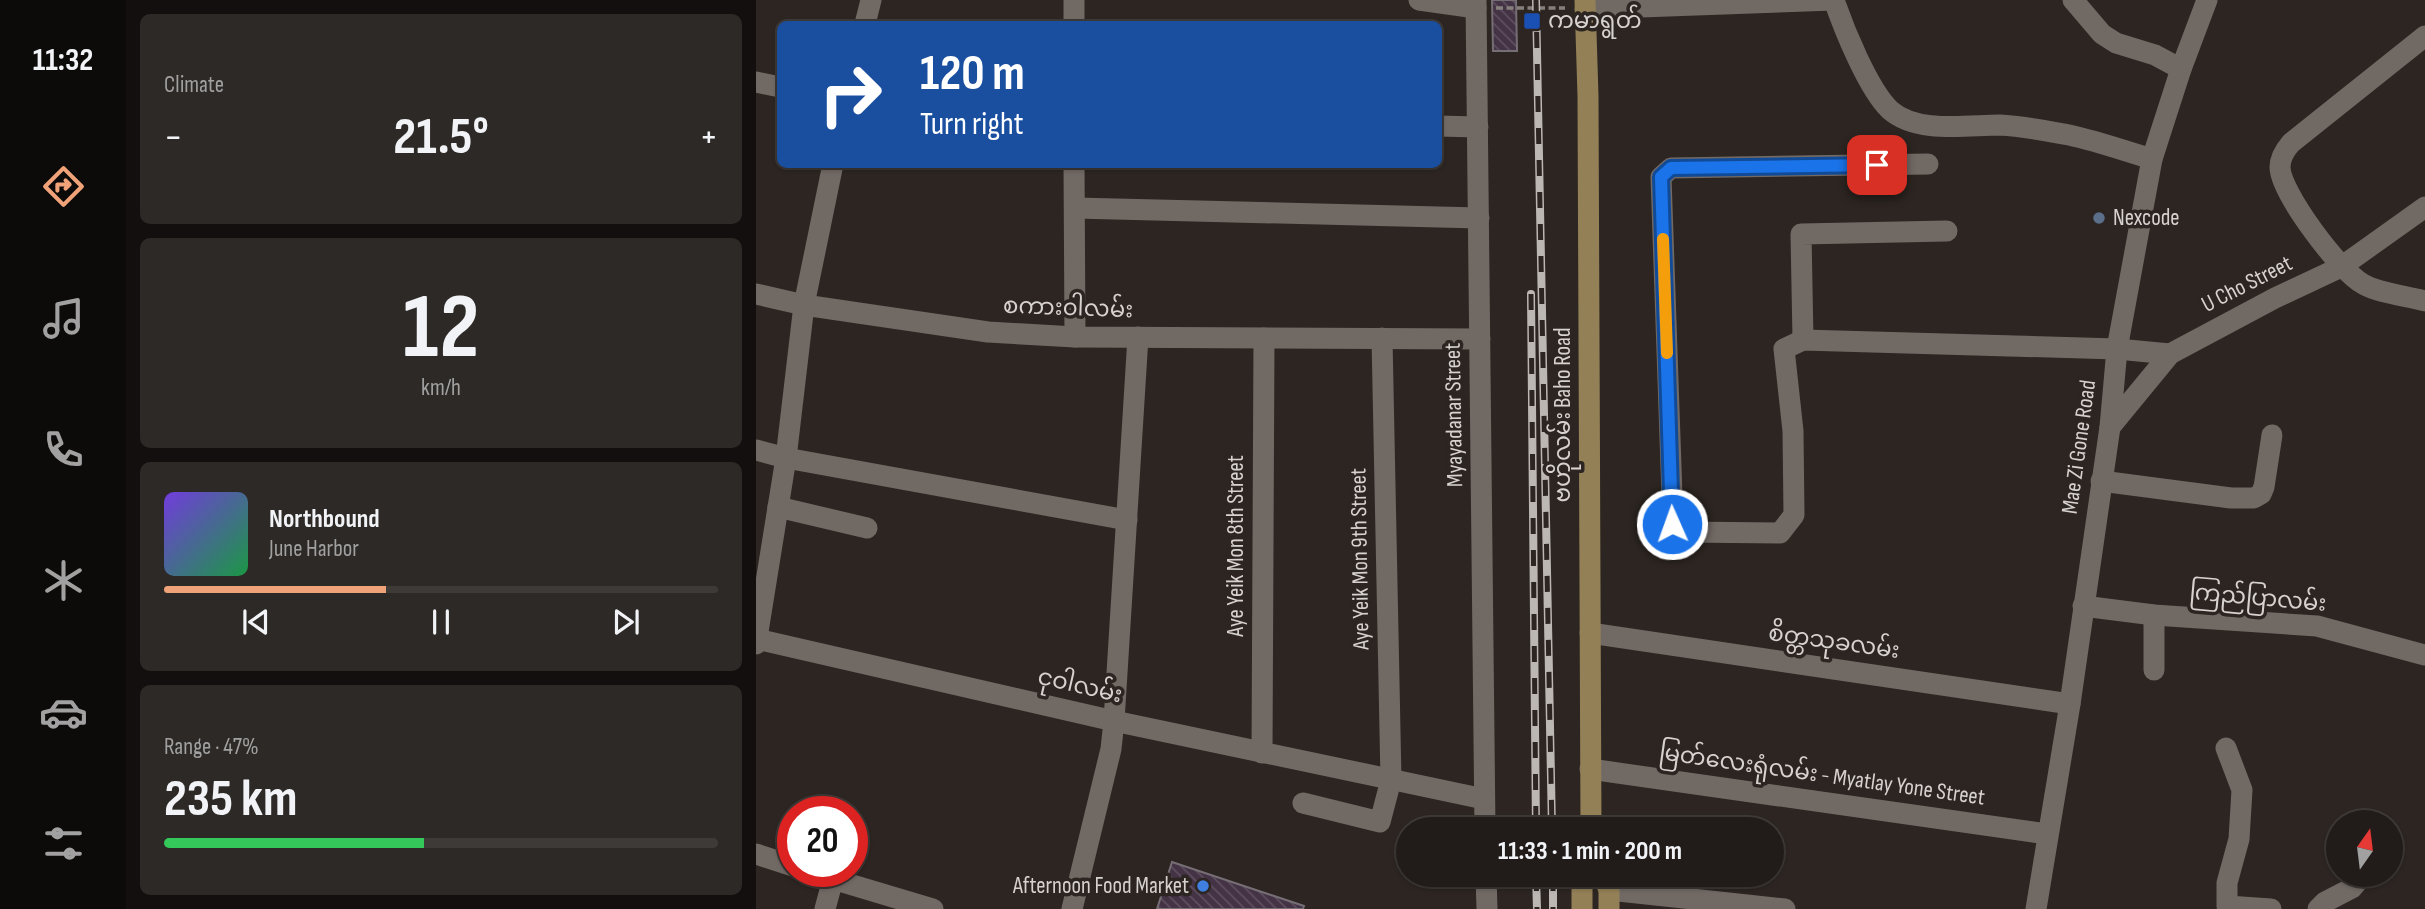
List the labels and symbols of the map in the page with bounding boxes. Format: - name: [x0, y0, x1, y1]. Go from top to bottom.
- place label: ကမာရွတ်: [1548, 4, 1642, 39]
- marker: ကမာရွတ်: [1522, 11, 1542, 31]
- pin: [1847, 135, 1907, 195]
- place label: Nexcode: [2113, 204, 2180, 232]
- marker: Nexcode: [2091, 210, 2107, 226]
- street label: U Cho Street: [2197, 249, 2297, 319]
- street label: စကား၀ါလမ်း: [1002, 289, 1134, 324]
- street label: ဗဟိုလမ်း Baho Road: [1546, 328, 1581, 502]
- street label: Myayadanar Street: [1439, 343, 1469, 487]
- street label: Mae Zi Gone Road: [2056, 378, 2102, 516]
- street label: Aye Yeik Mon 8th Street: [1222, 455, 1250, 638]
- street label: Aye Yeik Mon 9th Street: [1344, 468, 1376, 651]
- position arrow: [1635, 487, 1709, 561]
- street label: ကြည်ပြာလမ်း: [2188, 575, 2328, 622]
- street label: စိတ္တသုခလမ်း: [1766, 616, 1902, 669]
- street label: ငုဝါလမ်း: [1034, 660, 1126, 713]
- street label: မြတ်လေးရုံလမ်း - Myatlay Yone Street: [1657, 735, 1987, 816]
- speed limit sign: 20: [777, 796, 868, 887]
- north arrow: [2326, 810, 2403, 887]
- place label: Afternoon Food Market: [1012, 872, 1189, 900]
- marker: Afternoon Food Market: [1195, 878, 1211, 894]

